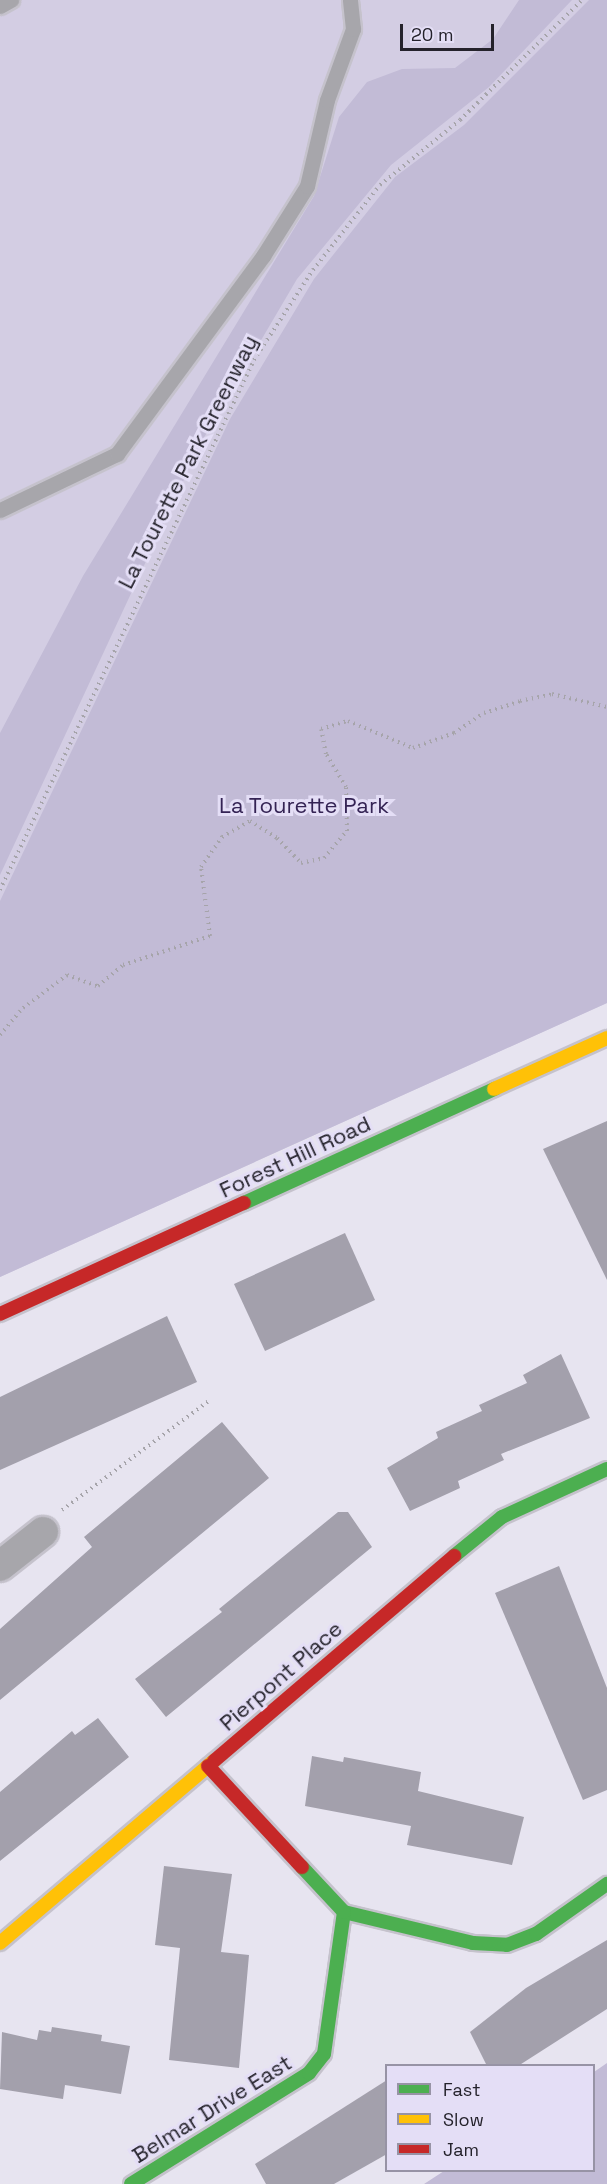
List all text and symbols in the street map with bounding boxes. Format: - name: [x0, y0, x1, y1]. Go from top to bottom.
- scale bar: [403, 12, 498, 50]
- text: 20 m: [411, 23, 454, 46]
- street label: La Tourette Park Greenway: [112, 331, 264, 593]
- park label: La Tourette Park: [219, 793, 389, 819]
- street label: Forest Hill Road: [215, 1110, 375, 1204]
- street label: Pierpont Place: [214, 1616, 348, 1736]
- street label: Belmar Drive East: [127, 2049, 297, 2169]
- legend: [385, 2064, 595, 2172]
- text: Fast: [443, 2078, 480, 2101]
- text: Slow: [443, 2108, 484, 2131]
- text: Jam: [443, 2138, 479, 2161]

